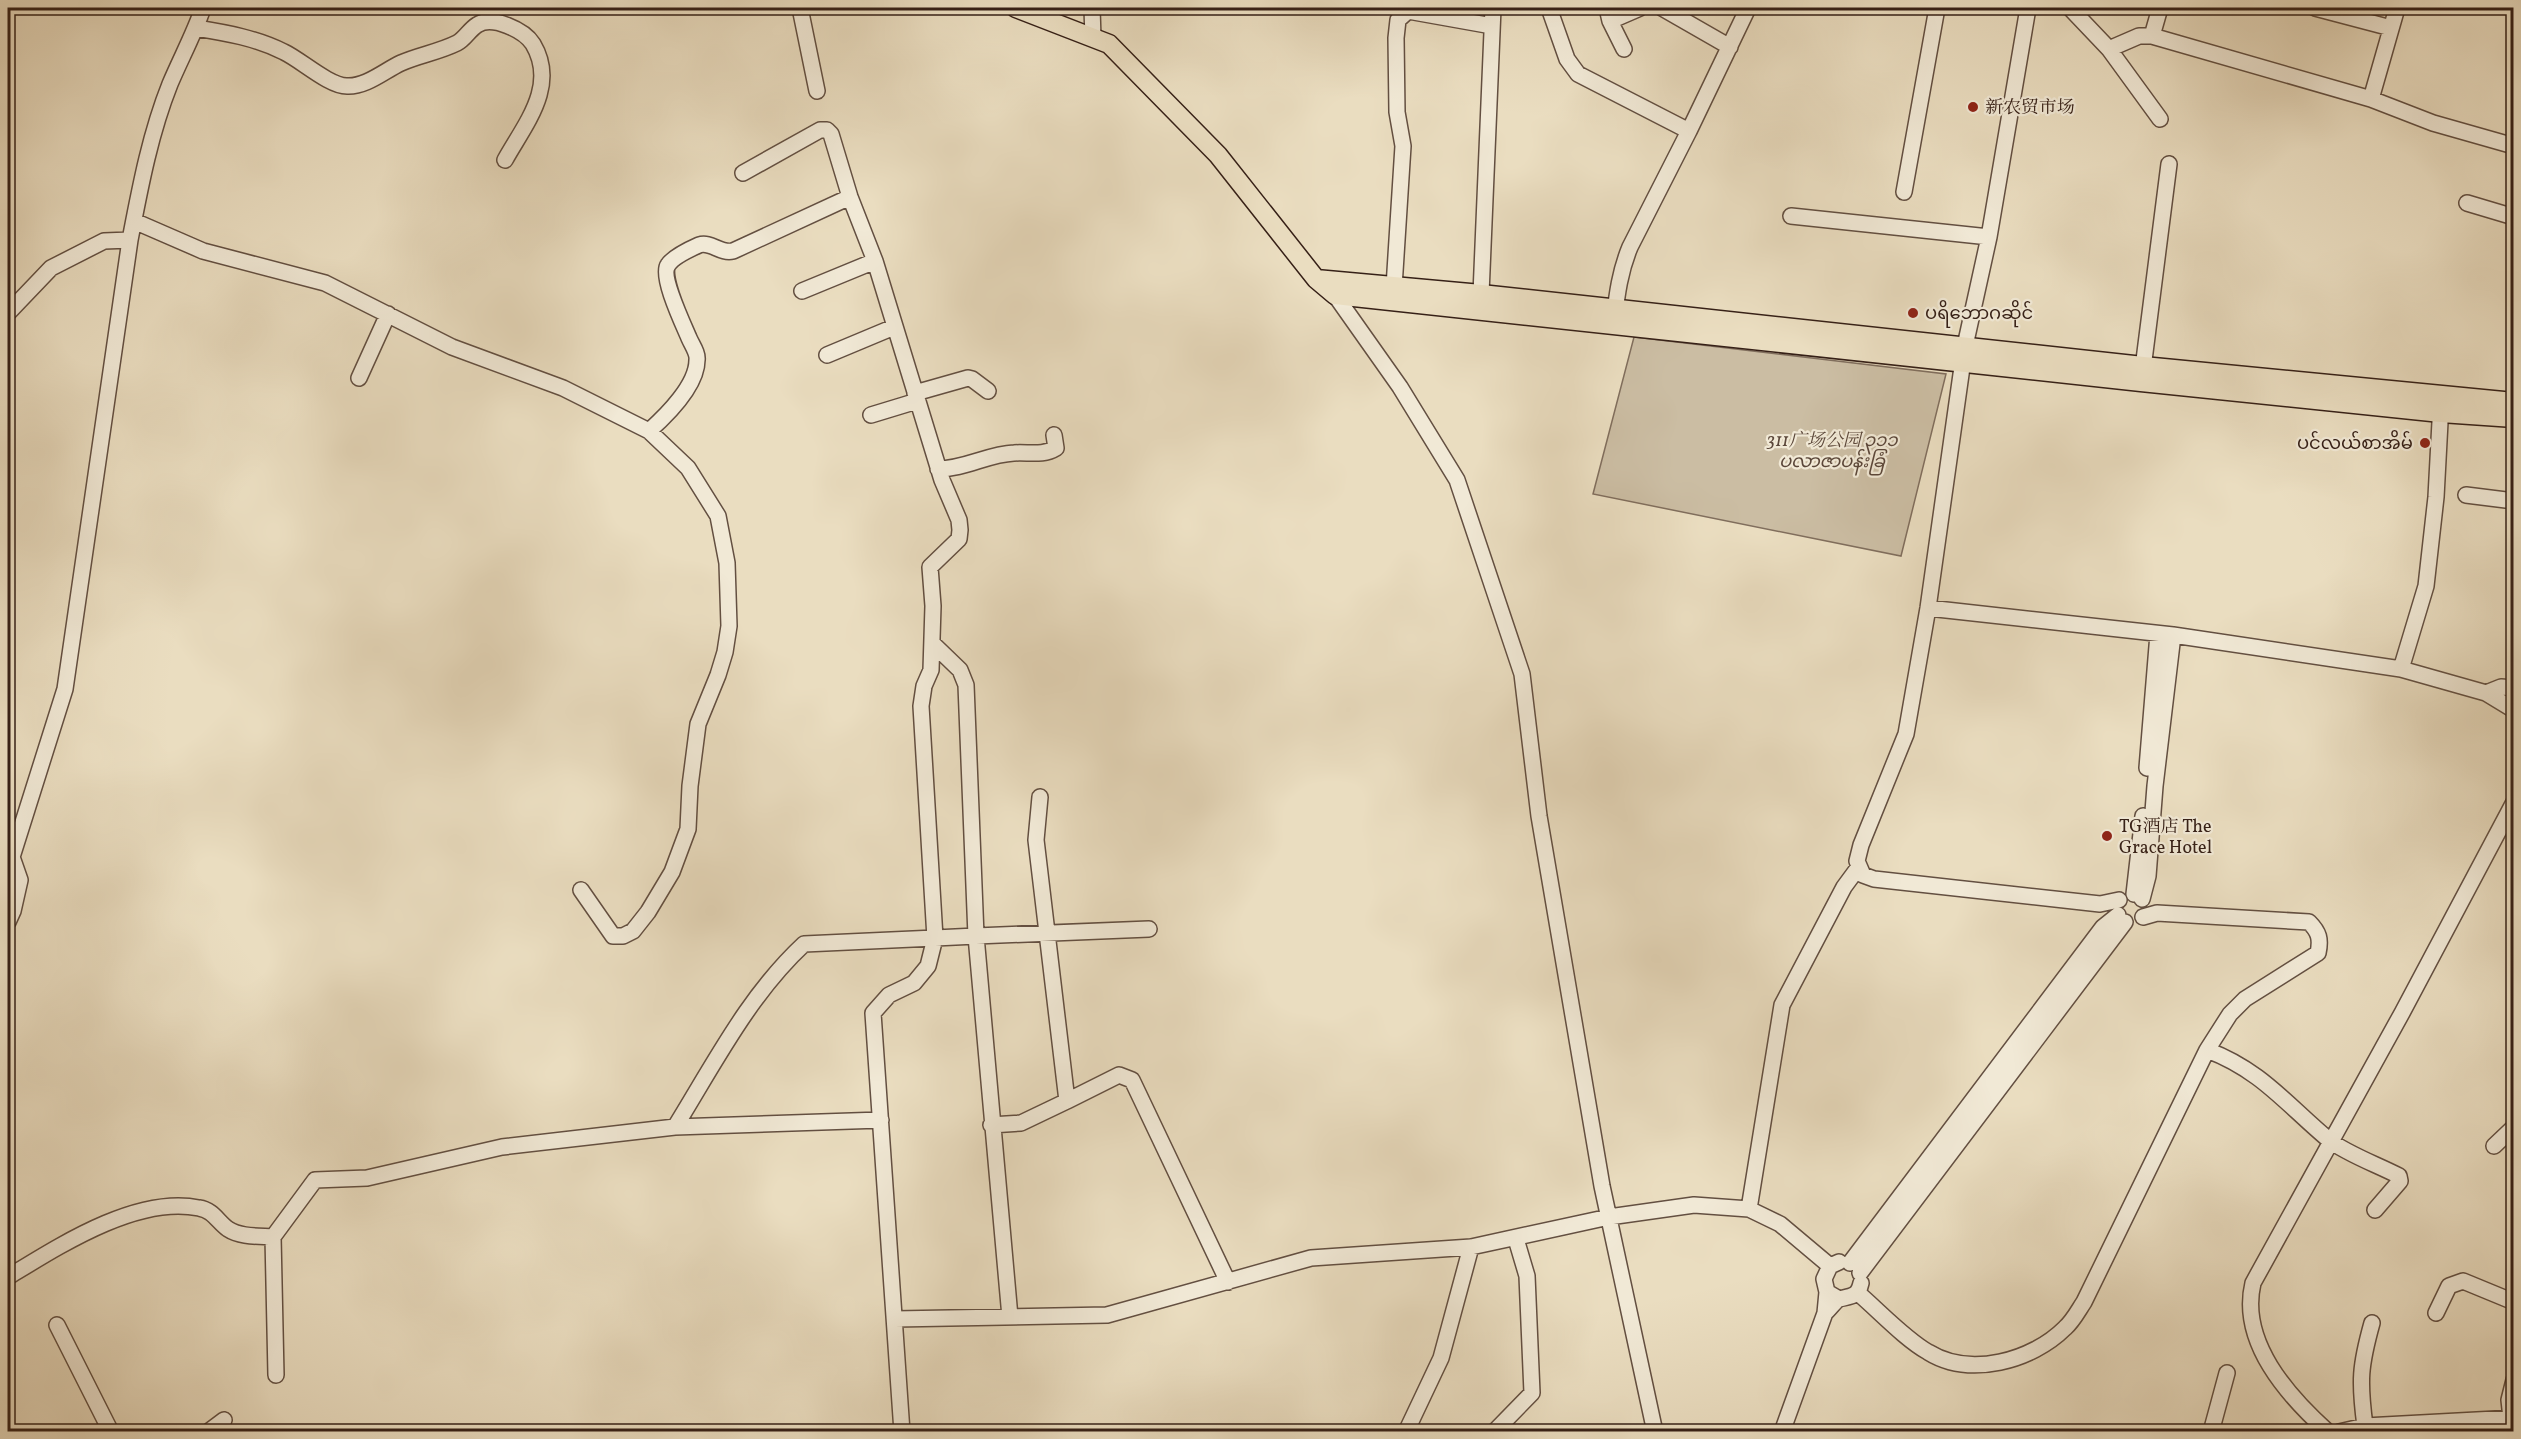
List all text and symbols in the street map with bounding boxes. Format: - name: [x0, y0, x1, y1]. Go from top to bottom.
- place label: 新农贸市场: [1985, 96, 2075, 121]
- marker: 新农贸市场: [1966, 100, 1980, 114]
- place label: ပရိဘောဂဆိုင်: [1925, 299, 2033, 328]
- marker: ပရိဘောဂဆိုင်: [1906, 306, 1920, 320]
- park label: 311广场公园 ၃၁၁ ပလာဇာပန်းခြံ: [1765, 429, 1898, 476]
- place label: ပင်လယ်စာအိမ်: [2297, 429, 2413, 457]
- marker: ပင်လယ်စာအိမ်: [2418, 436, 2432, 450]
- place label: TG酒店 The Grace Hotel: [2119, 815, 2212, 861]
- marker: TG酒店 The Grace Hotel: [2100, 829, 2114, 843]

